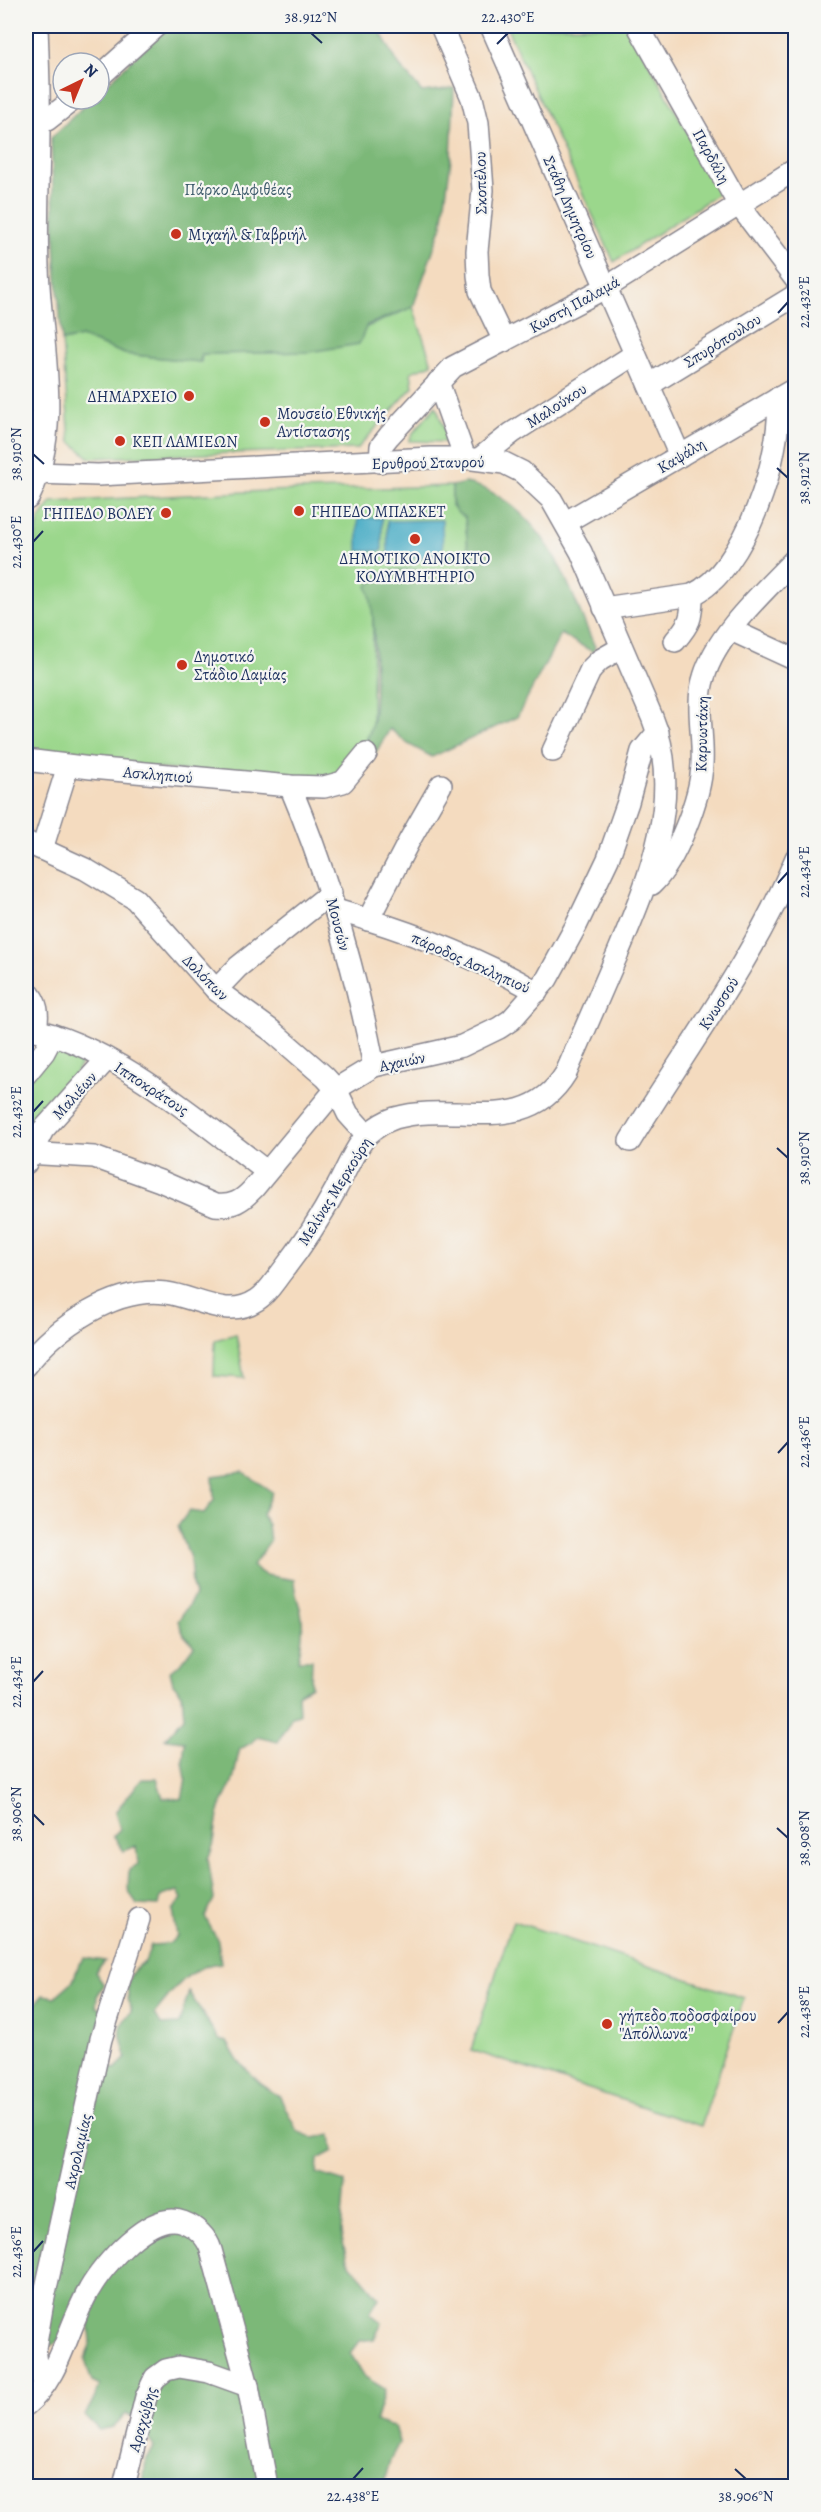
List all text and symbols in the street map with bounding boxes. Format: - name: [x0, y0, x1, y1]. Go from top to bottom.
- text: 38.912°N: [285, 7, 337, 27]
- text: 22.430°E: [481, 7, 535, 27]
- north arrow: [51, 51, 111, 111]
- text: N: [79, 59, 103, 83]
- street label: Παρδάλη: [687, 125, 735, 188]
- street label: Σκοπέλου: [469, 151, 493, 215]
- street label: Στάθη Δημητρίου: [538, 153, 603, 262]
- park label: Πάρκο Αμφιθέας: [184, 179, 292, 201]
- place label: Μιχαήλ & Γαβριήλ: [188, 224, 307, 246]
- marker: Μιχαήλ & Γαβριήλ: [169, 227, 183, 241]
- street label: Κωστή Παλαμά: [525, 271, 624, 339]
- text: 22.432°E: [794, 276, 814, 328]
- street label: Σπυρόπουλου: [680, 308, 765, 373]
- street label: Μαλούκου: [522, 378, 591, 434]
- place label: ΔΗΜΑΡΧΕΙΟ: [88, 386, 177, 408]
- marker: ΔΗΜΑΡΧΕΙΟ: [182, 389, 196, 403]
- place label: Μουσείο Εθνικής Αντίστασης: [276, 403, 386, 443]
- marker: Μουσείο Εθνικής Αντίστασης: [258, 415, 272, 429]
- text: 38.910°N: [6, 427, 26, 481]
- place label: ΚΕΠ ΛΑΜΙΕΩΝ: [132, 431, 238, 453]
- street label: Καψάλη: [653, 433, 710, 479]
- marker: ΚΕΠ ΛΑΜΙΕΩΝ: [113, 434, 127, 448]
- street label: Ερυθρού Σταυρού: [371, 451, 485, 475]
- text: 38.912°N: [794, 452, 814, 504]
- place label: ΓΗΠΕΔΟ ΜΠΑΣΚΕΤ: [311, 501, 446, 523]
- place label: ΓΗΠΕΔΟ ΒΟΛΕΥ: [43, 503, 155, 525]
- marker: ΓΗΠΕΔΟ ΜΠΑΣΚΕΤ: [292, 504, 306, 518]
- marker: ΓΗΠΕΔΟ ΒΟΛΕΥ: [159, 506, 173, 520]
- text: 22.430°E: [6, 515, 26, 569]
- marker: ΔΗΜΟΤΙΚΟ ΑΝΟΙΚΤΟ ΚΟΛΥΜΒΗΤΗΡΙΟ: [408, 532, 422, 546]
- place label: ΔΗΜΟΤΙΚΟ ΑΝΟΙΚΤΟ ΚΟΛΥΜΒΗΤΗΡΙΟ: [340, 548, 490, 588]
- place label: Δημοτικό Στάδιο Λαμίας: [194, 646, 287, 686]
- marker: Δημοτικό Στάδιο Λαμίας: [175, 658, 189, 672]
- street label: Καρυωτάκη: [690, 696, 714, 772]
- street label: Ασκληπιού: [121, 761, 194, 789]
- text: 22.434°E: [794, 846, 814, 898]
- street label: Μουσών: [320, 895, 356, 954]
- street label: πάροδος Ασκληπιού: [407, 927, 534, 999]
- street label: Δολόπων: [177, 950, 234, 1006]
- street label: Κνωσσού: [693, 973, 744, 1034]
- street label: Αχαιών: [376, 1046, 428, 1078]
- street label: Ιπποκράτους: [110, 1057, 193, 1121]
- street label: Μαλιέων: [47, 1067, 103, 1124]
- text: 22.432°E: [6, 1086, 26, 1138]
- text: 38.910°N: [794, 1131, 814, 1185]
- street label: Μελίνας Μερκούρη: [293, 1133, 377, 1250]
- text: 22.436°E: [794, 1416, 814, 1468]
- text: 22.434°E: [6, 1656, 26, 1708]
- text: 38.906°N: [6, 1786, 26, 1842]
- text: 38.908°N: [794, 1810, 814, 1866]
- text: 22.438°E: [794, 1986, 814, 2038]
- place label: γήπεδο ποδοσφαίρου ''Απόλλωνα'': [619, 2005, 757, 2045]
- marker: γήπεδο ποδοσφαίρου ''Απόλλωνα'': [600, 2017, 614, 2031]
- street label: Ακρολαμίας: [58, 2111, 97, 2192]
- text: 22.436°E: [6, 2226, 26, 2278]
- street label: Αραχώβης: [123, 2384, 163, 2455]
- text: 22.438°E: [327, 2486, 379, 2506]
- text: 38.906°N: [718, 2486, 774, 2506]

